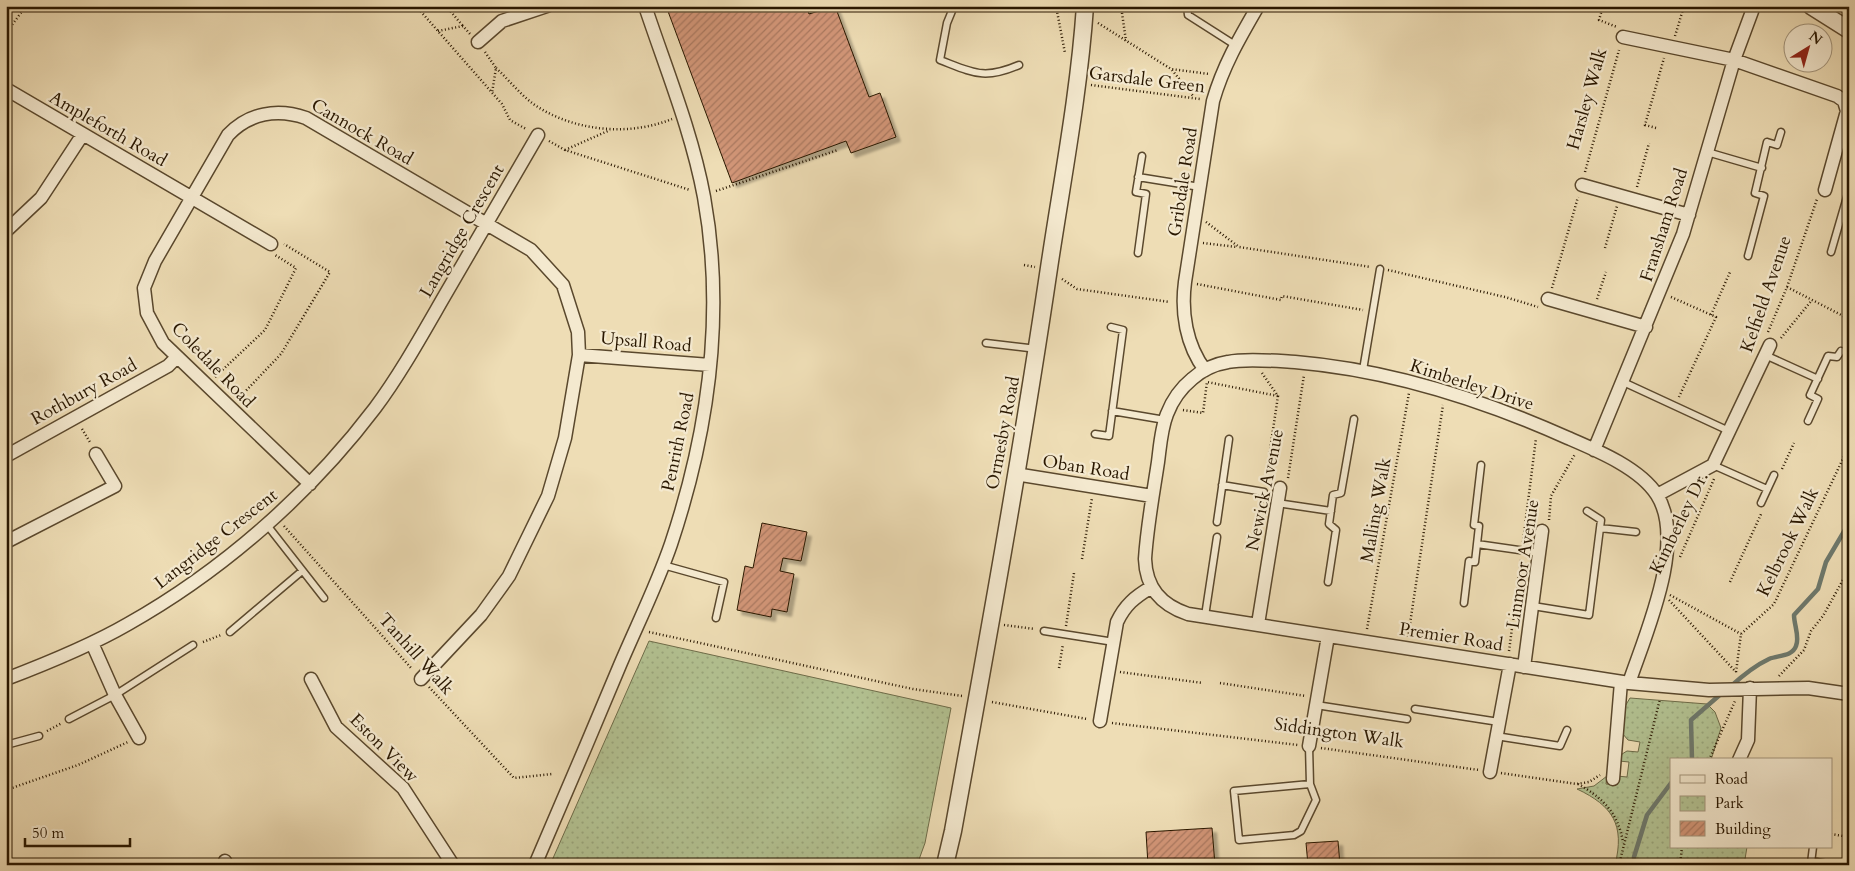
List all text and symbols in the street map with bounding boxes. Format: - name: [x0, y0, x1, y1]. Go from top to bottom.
- north arrow: [1782, 22, 1832, 72]
- text: N: [1805, 27, 1826, 49]
- street label: Harsley Walk: [1561, 45, 1614, 153]
- street label: Garsdale Green: [1087, 60, 1207, 100]
- street label: Ampleforth Road: [45, 85, 172, 173]
- street label: Cannock Road: [306, 93, 418, 172]
- street label: Gribdale Road: [1162, 125, 1204, 238]
- street label: Langridge Crescent: [414, 159, 511, 302]
- street label: Fransham Road: [1634, 165, 1694, 285]
- street label: Kelfield Avenue: [1734, 232, 1798, 356]
- street label: Coledale Road: [166, 316, 261, 414]
- street label: Upsall Road: [599, 326, 693, 358]
- street label: Rothbury Road: [26, 352, 142, 431]
- street label: Kimberley Drive: [1407, 353, 1537, 417]
- street label: Ormesby Road: [980, 374, 1026, 492]
- street label: Penrith Road: [655, 390, 701, 494]
- street label: Newick Avenue: [1240, 427, 1290, 553]
- street label: Oban Road: [1041, 449, 1132, 487]
- street label: Malling Walk: [1354, 455, 1398, 564]
- street label: Kimberley Dr.: [1643, 468, 1715, 578]
- street label: Langridge Crescent: [149, 483, 283, 595]
- street label: Kelbrook Walk: [1751, 483, 1825, 601]
- street label: Linmoor Avenue: [1500, 498, 1546, 630]
- street label: Tanhill Walk: [373, 608, 460, 701]
- street label: Premier Road: [1397, 616, 1505, 658]
- street label: Eston View: [344, 708, 425, 789]
- street label: Siddington Walk: [1272, 712, 1406, 755]
- legend: [1670, 758, 1832, 848]
- text: Road: [1715, 769, 1748, 789]
- text: Park: [1715, 793, 1744, 813]
- scale bar: [25, 816, 130, 848]
- text: Building: [1715, 819, 1771, 839]
- text: 50 m: [32, 823, 64, 843]

